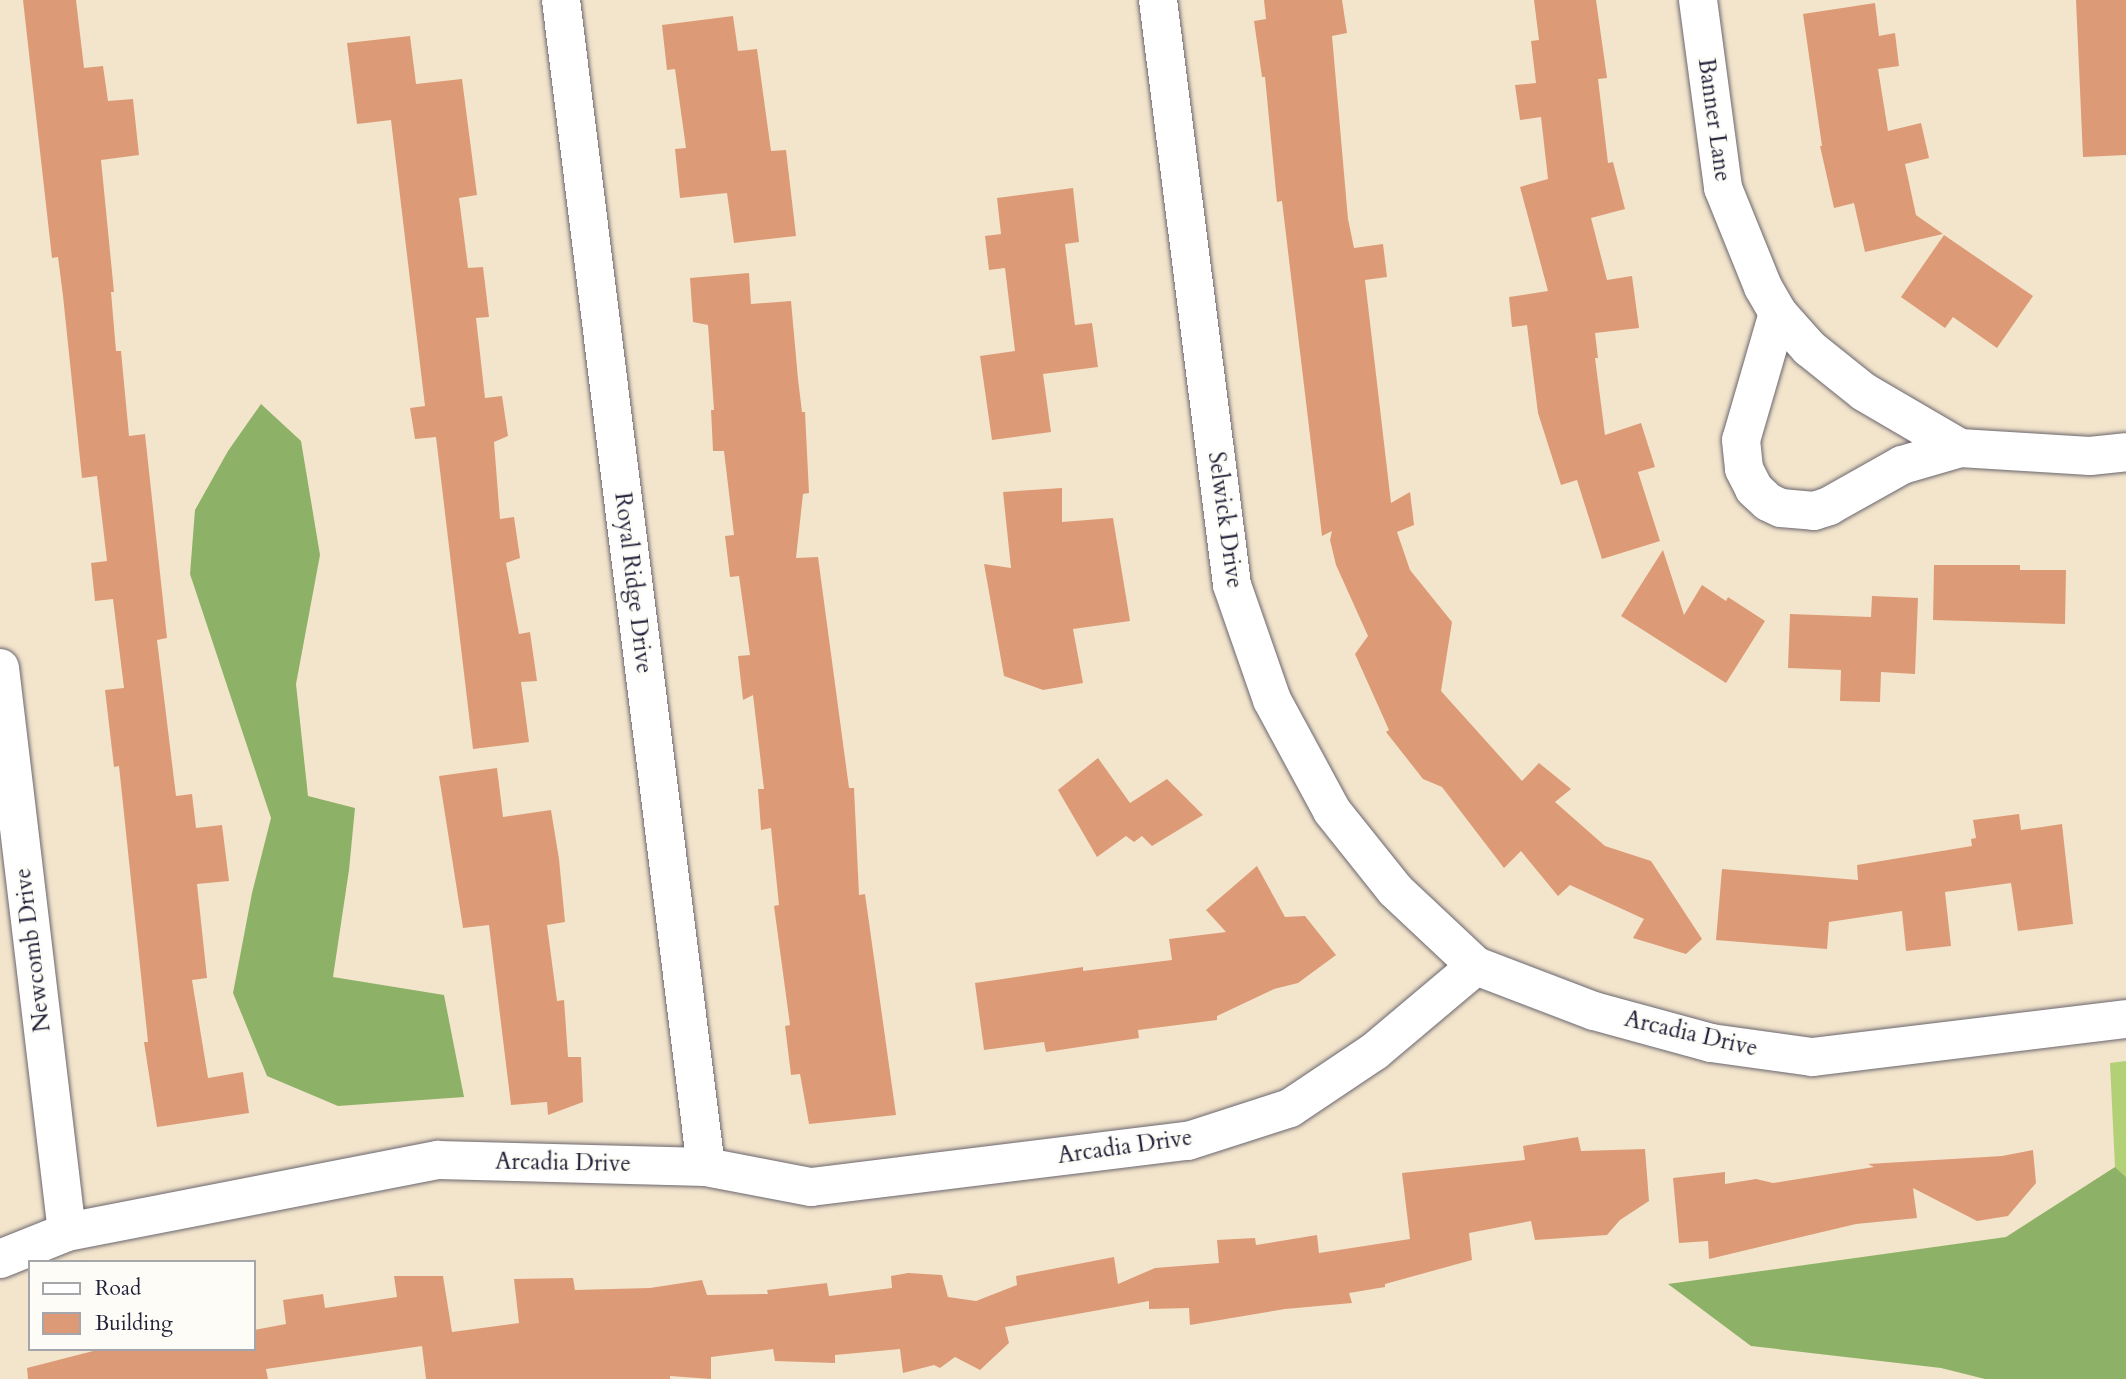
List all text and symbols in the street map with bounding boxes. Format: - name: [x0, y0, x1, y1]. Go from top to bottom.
- street label: Banner Lane: [1692, 57, 1736, 183]
- street label: Selwick Drive: [1202, 450, 1248, 590]
- street label: Royal Ridge Drive: [608, 491, 658, 675]
- street label: Newcomb Drive: [9, 866, 57, 1034]
- street label: Arcadia Drive: [1622, 1005, 1760, 1063]
- street label: Arcadia Drive: [1056, 1124, 1194, 1170]
- street label: Arcadia Drive: [495, 1148, 631, 1178]
- legend: [28, 1260, 256, 1351]
- text: Road: [95, 1274, 141, 1303]
- text: Building: [95, 1309, 173, 1338]

